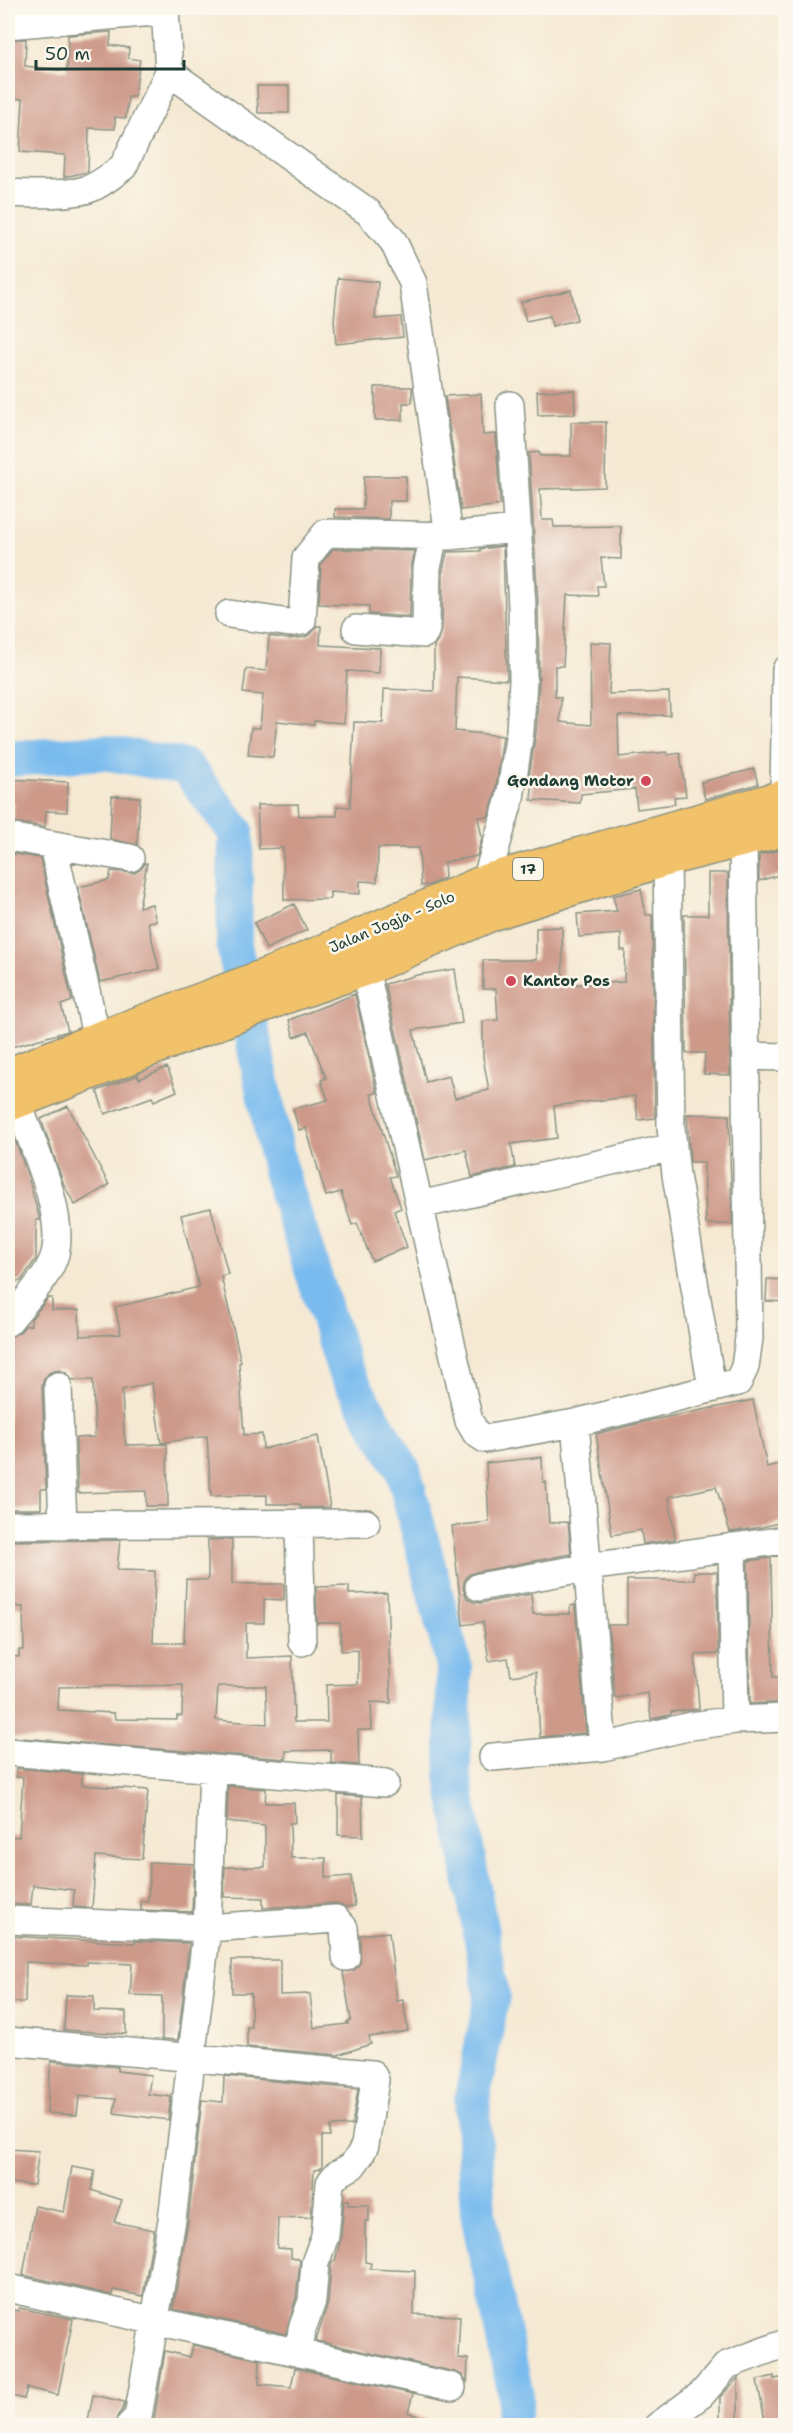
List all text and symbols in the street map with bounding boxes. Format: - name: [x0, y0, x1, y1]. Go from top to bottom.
- scale bar: [36, 33, 184, 71]
- text: 50 m: [45, 42, 90, 66]
- place label: Gondang Motor: [507, 771, 634, 791]
- marker: Gondang Motor: [639, 774, 653, 788]
- road number: 17: [513, 858, 543, 880]
- street label: Jalan Jogja - Solo: [326, 886, 458, 958]
- place label: Kantor Pos: [523, 971, 610, 991]
- marker: Kantor Pos: [504, 974, 518, 988]

